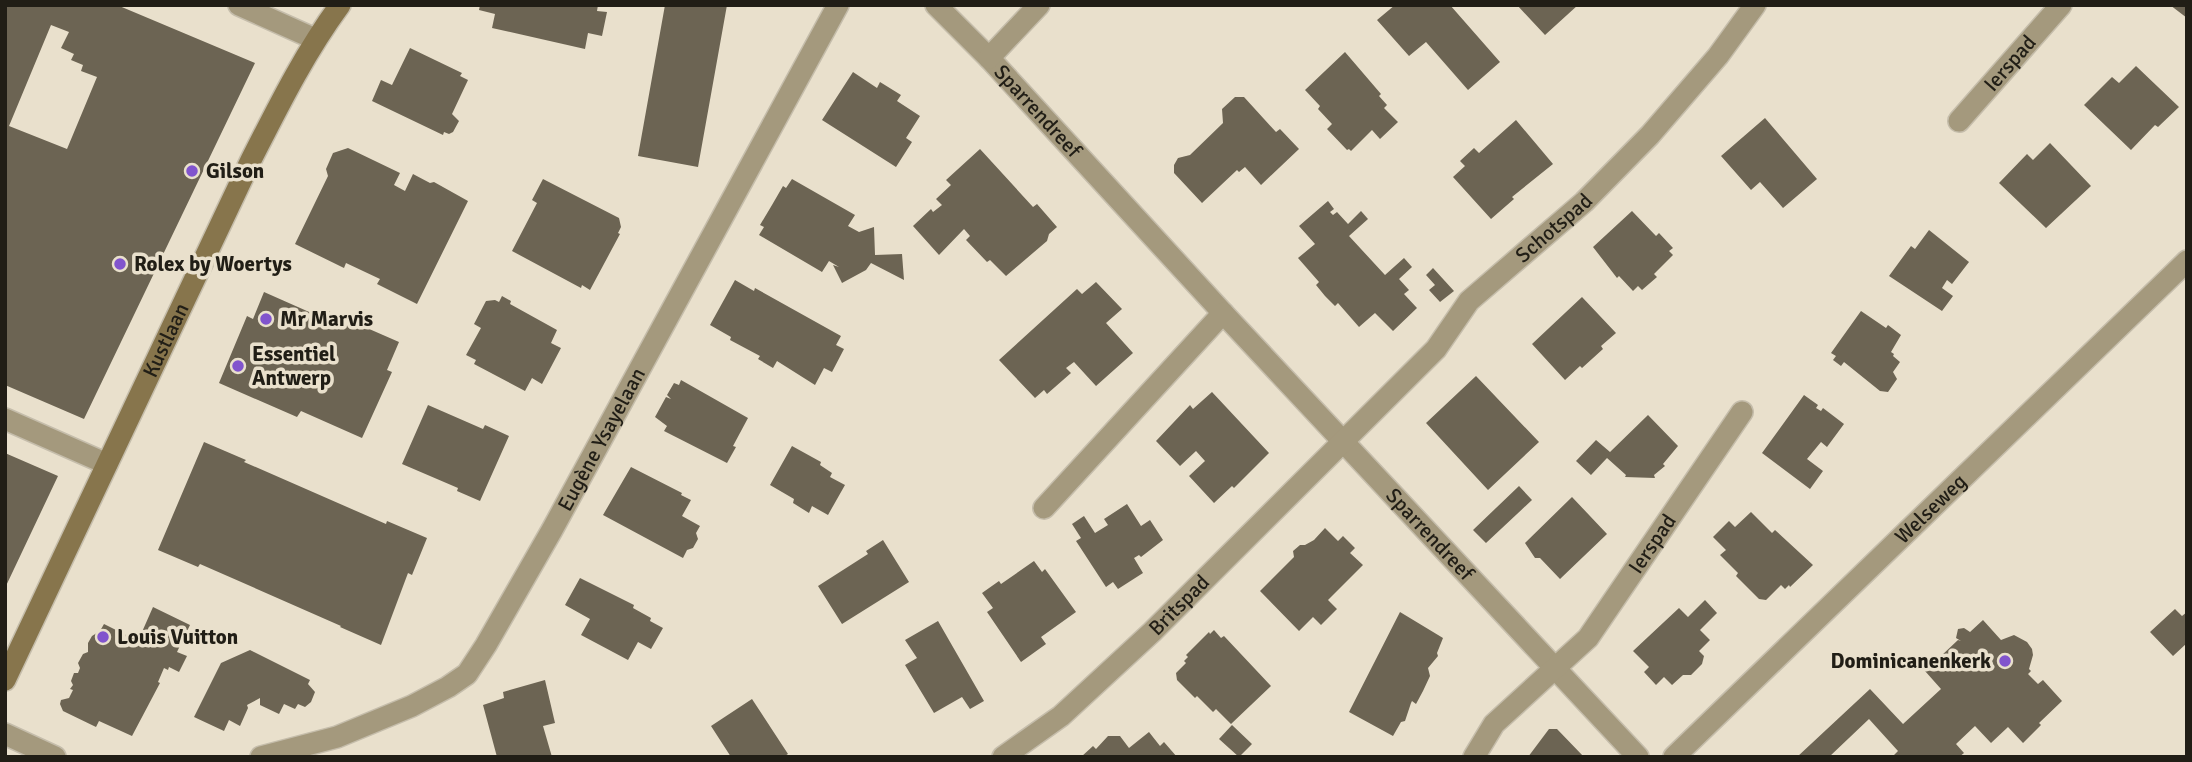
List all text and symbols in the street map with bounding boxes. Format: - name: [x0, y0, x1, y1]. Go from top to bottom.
- street label: Ierspad: [1978, 30, 2042, 97]
- street label: Sparrendreef: [989, 59, 1088, 164]
- place label: Gilson: [206, 158, 264, 184]
- marker: Gilson: [184, 163, 200, 179]
- street label: Schotspad: [1510, 188, 1598, 268]
- place label: Rolex by Woertys: [134, 251, 292, 277]
- marker: Rolex by Woertys: [112, 256, 128, 272]
- street label: Kustlaan: [137, 299, 194, 381]
- place label: Mr Marvis: [280, 306, 373, 332]
- marker: Mr Marvis: [258, 311, 274, 327]
- place label: Essentiel Antwerp: [252, 341, 336, 391]
- marker: Essentiel Antwerp: [230, 358, 246, 374]
- street label: Eugène Ysayelaan: [552, 363, 651, 516]
- street label: Welseweg: [1889, 468, 1972, 549]
- street label: Sparrendreef: [1380, 483, 1480, 587]
- street label: Ierspad: [1623, 509, 1682, 579]
- street label: Britspad: [1143, 569, 1215, 641]
- place label: Louis Vuitton: [117, 624, 238, 650]
- marker: Louis Vuitton: [95, 629, 111, 645]
- place label: Dominicanenkerk: [1831, 648, 1991, 674]
- marker: Dominicanenkerk: [1997, 653, 2013, 669]

